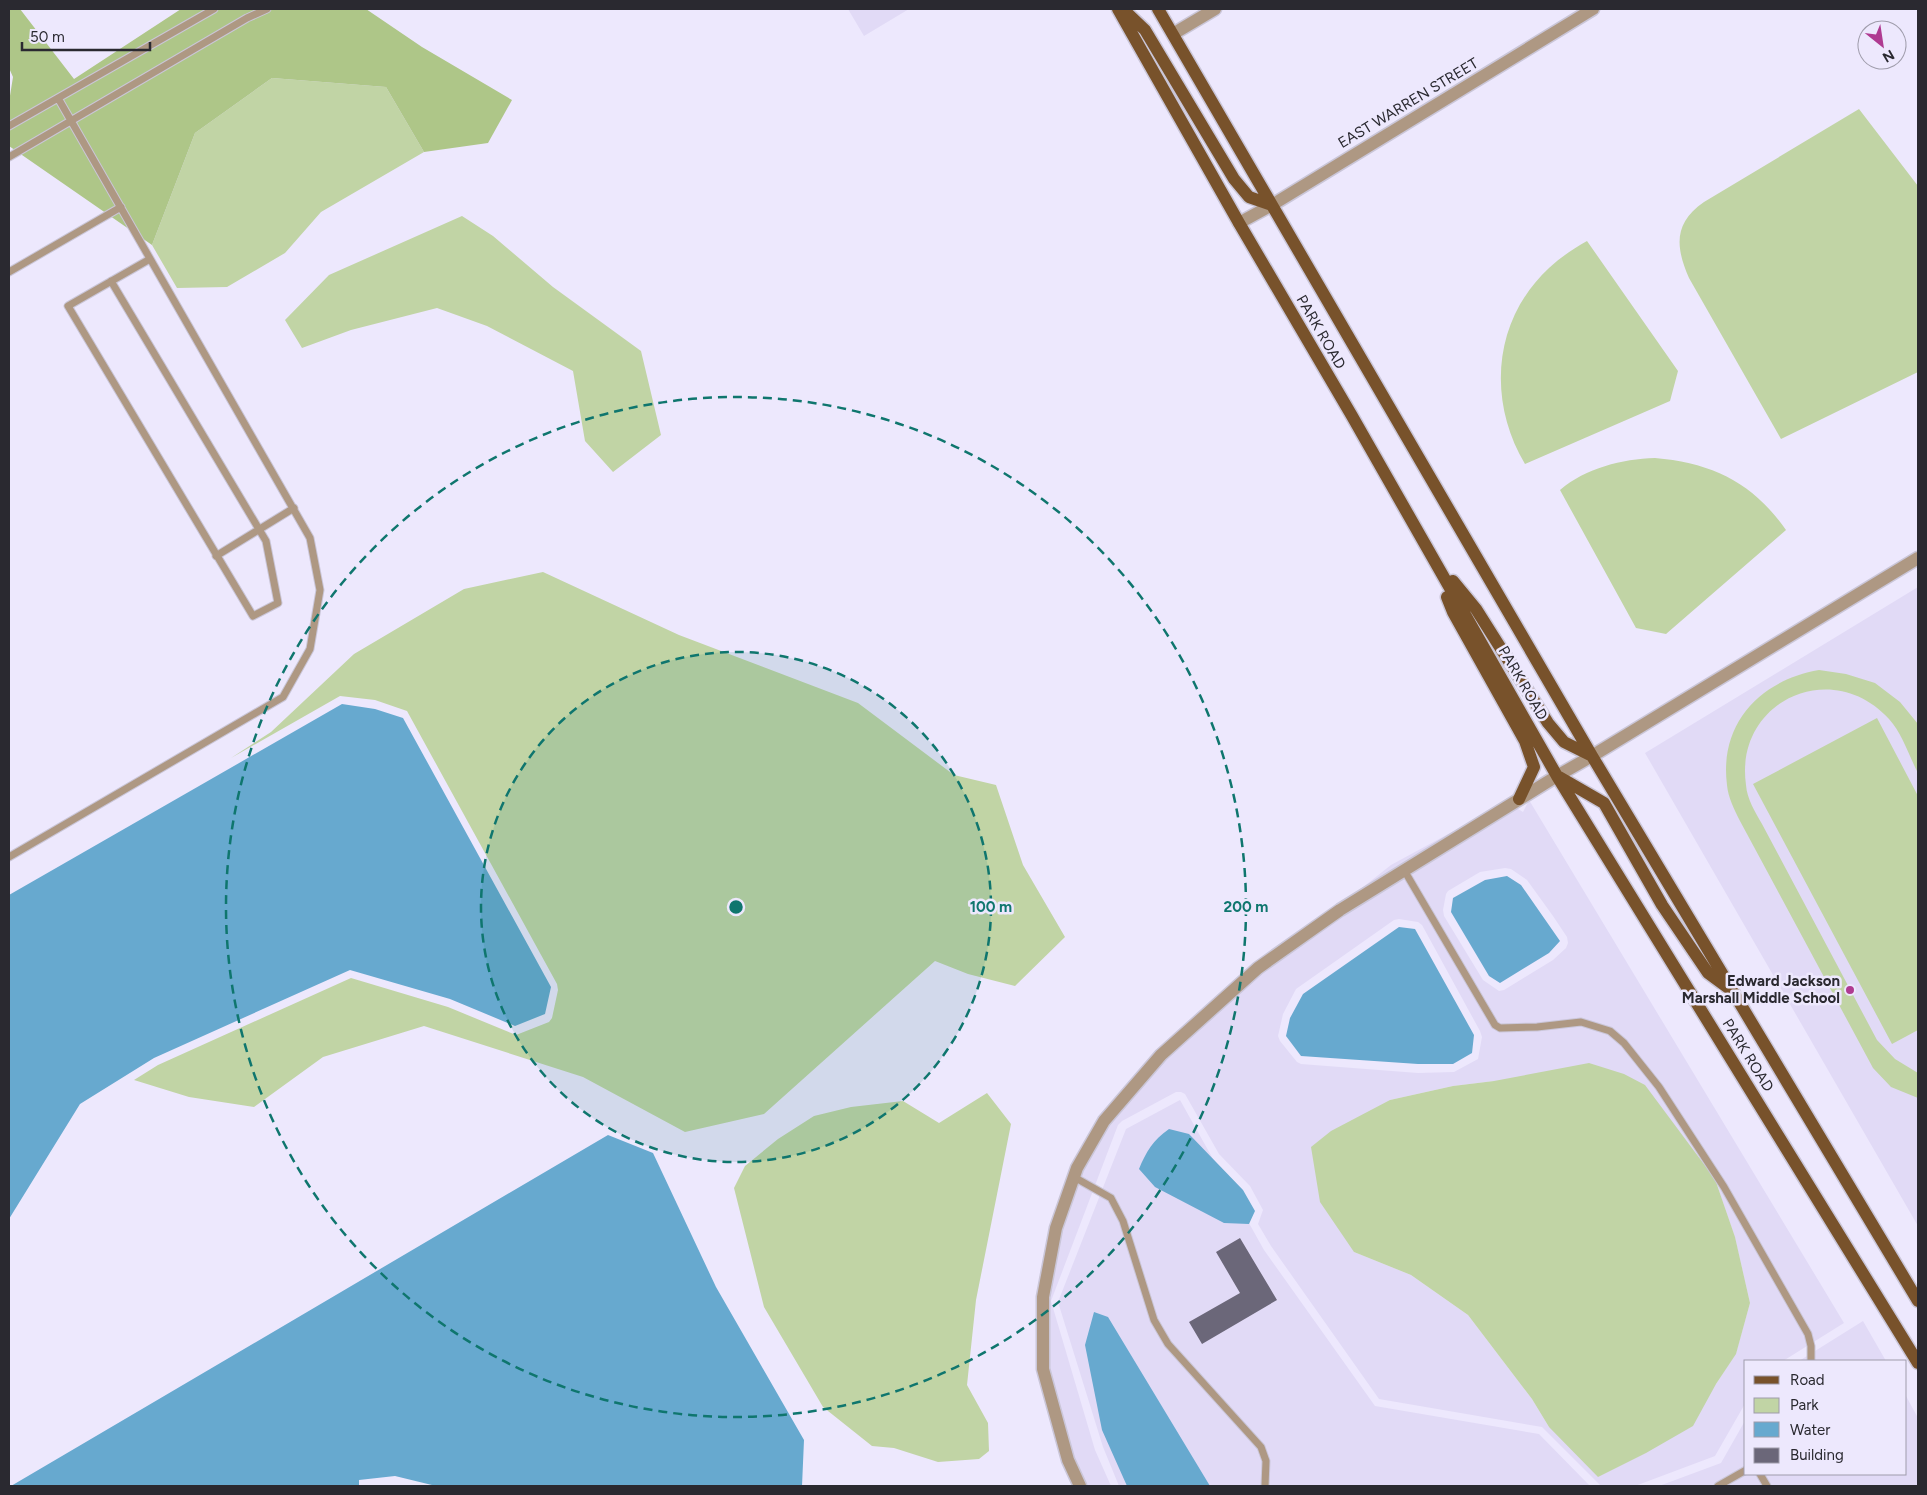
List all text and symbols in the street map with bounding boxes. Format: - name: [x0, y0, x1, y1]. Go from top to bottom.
- scale bar: [22, 20, 150, 52]
- north arrow: [1857, 20, 1907, 70]
- text: 50 m: [30, 28, 65, 46]
- text: N: [1879, 46, 1897, 66]
- street label: EAST WARREN STREET: [1335, 54, 1482, 152]
- street label: PARK ROAD: [1293, 292, 1349, 372]
- street label: PARK ROAD: [1495, 643, 1551, 723]
- centre of rings: [727, 898, 745, 916]
- text: 100 m: [970, 898, 1012, 916]
- text: 200 m: [1224, 898, 1268, 916]
- place label: Edward Jackson Marshall Middle School: [1682, 972, 1840, 1007]
- marker: Edward Jackson Marshall Middle School: [1844, 984, 1856, 996]
- street label: PARK ROAD: [1718, 1015, 1778, 1095]
- legend: [1744, 1360, 1907, 1475]
- text: Road: [1790, 1371, 1825, 1389]
- text: Park: [1790, 1396, 1819, 1414]
- text: Water: [1790, 1421, 1830, 1439]
- text: Building: [1790, 1446, 1844, 1464]

